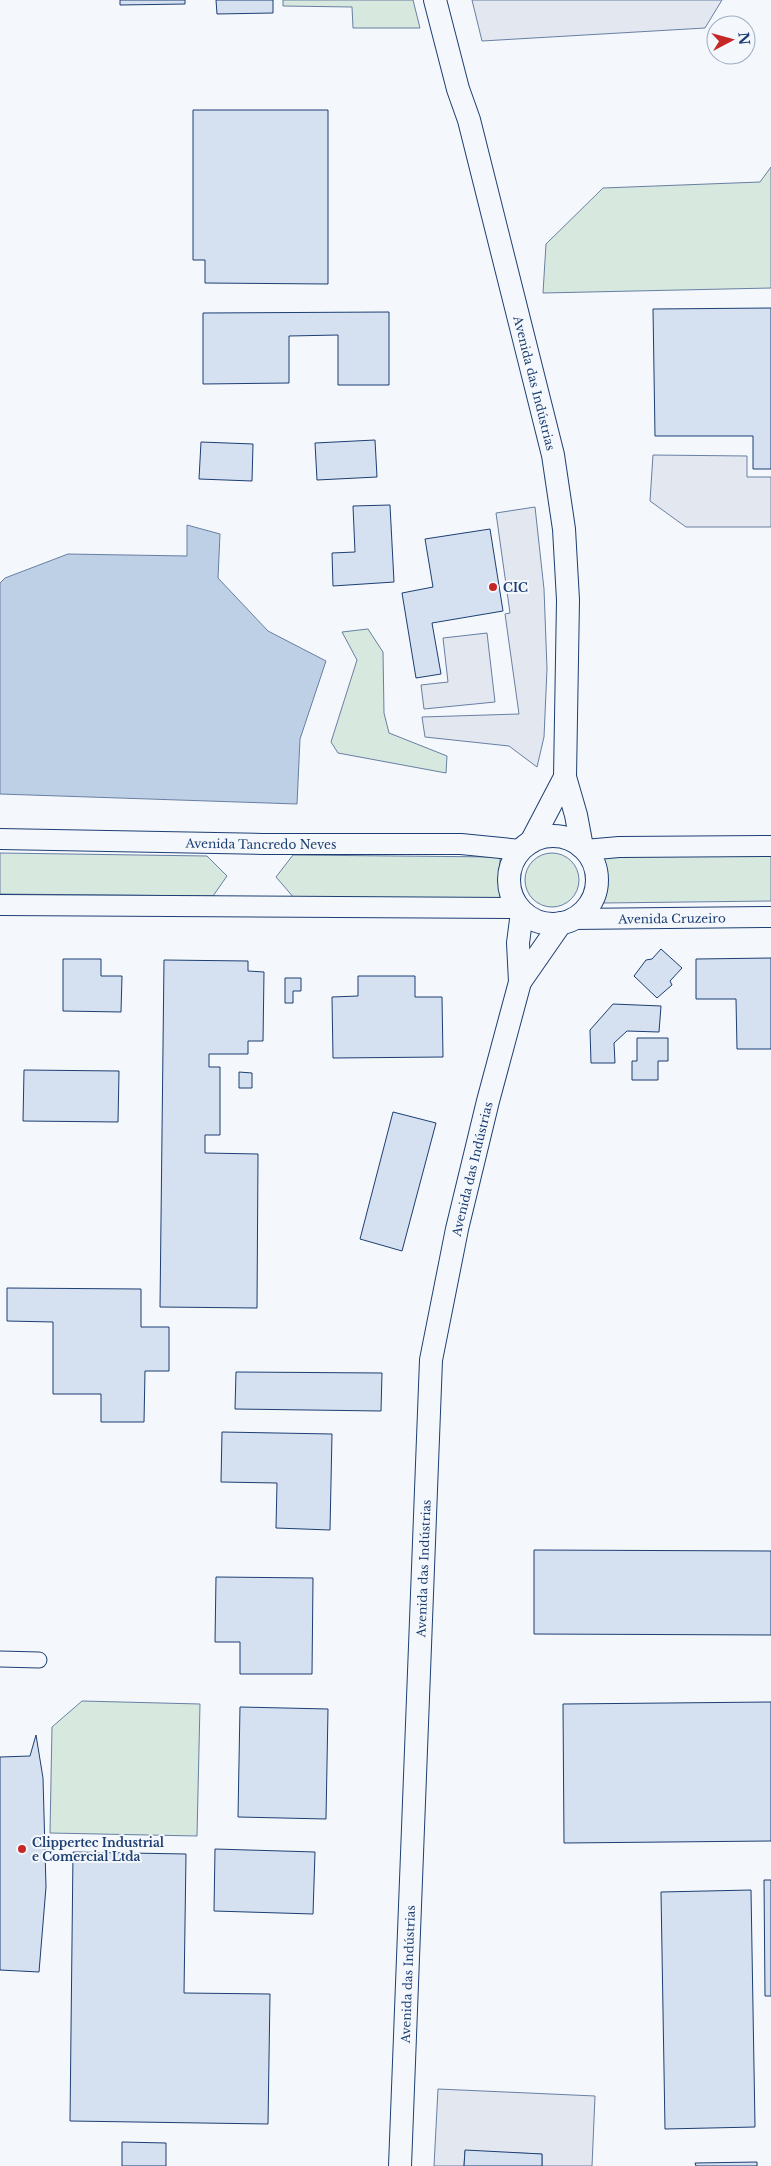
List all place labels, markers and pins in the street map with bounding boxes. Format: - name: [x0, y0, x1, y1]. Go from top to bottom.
- place label: CIC: [503, 580, 528, 595]
- marker: CIC: [487, 581, 499, 593]
- place label: Clippertec Industrial e Comercial Ltda: [32, 1835, 165, 1864]
- marker: Clippertec Industrial e Comercial Ltda: [16, 1843, 28, 1855]

